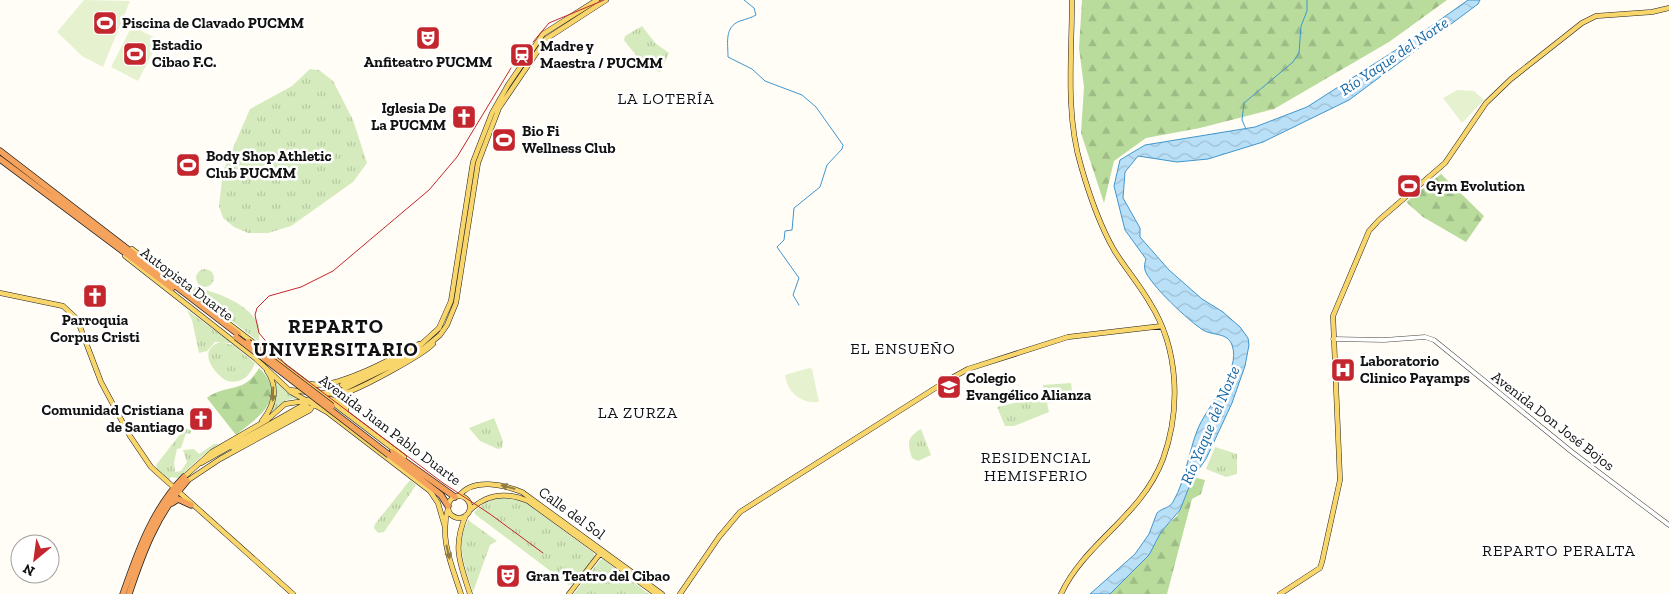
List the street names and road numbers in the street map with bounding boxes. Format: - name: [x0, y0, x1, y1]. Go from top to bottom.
- street label: Autopista Duarte: [137, 243, 237, 325]
- street label: Avenida Don José Bojos: [1488, 367, 1618, 475]
- street label: Avenida Juan Pablo Duarte: [315, 371, 465, 489]
- street label: Calle del Sol: [535, 483, 609, 543]

